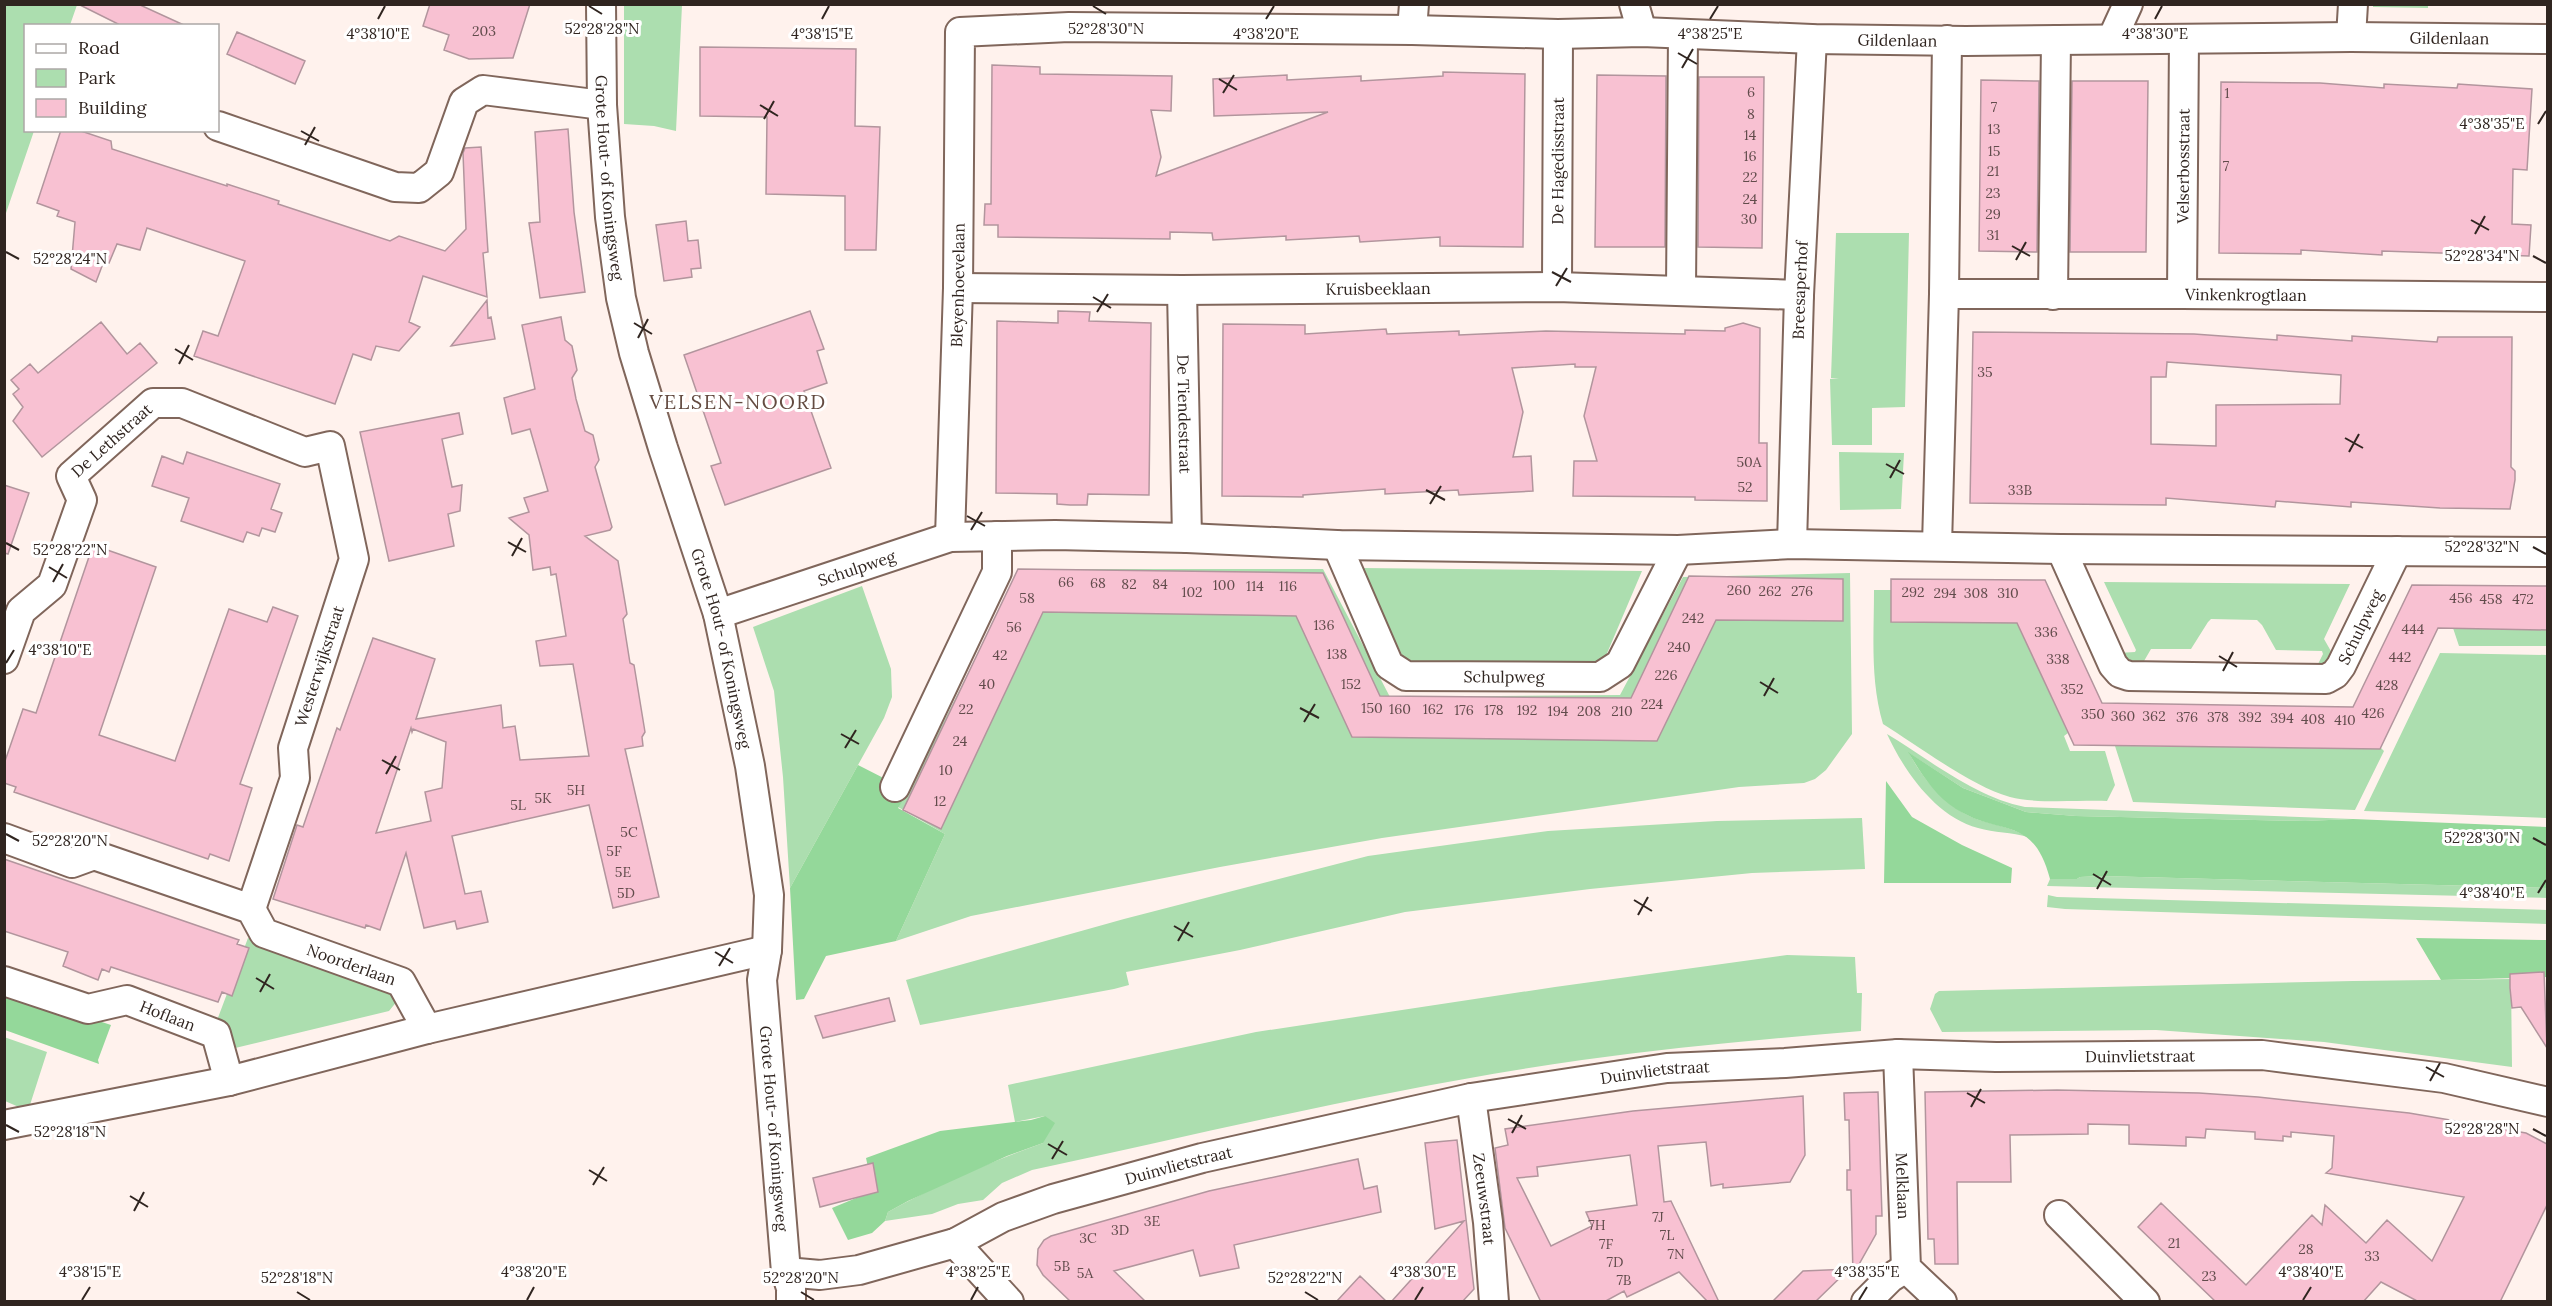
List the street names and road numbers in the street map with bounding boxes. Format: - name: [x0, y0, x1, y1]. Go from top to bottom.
- street label: Gildenlaan: [2410, 28, 2490, 48]
- street label: Gildenlaan: [1858, 30, 1938, 51]
- street label: Grote Hout- of Koningsweg: [592, 75, 629, 283]
- street label: De Hagedisstraat: [1547, 96, 1568, 225]
- street label: Velserbosstraat: [2173, 108, 2193, 225]
- street label: Bleyenhoevelaan: [946, 223, 969, 348]
- street label: Breesaperhof: [1788, 239, 1812, 340]
- street label: Kruisbeeklaan: [1325, 278, 1431, 299]
- street label: Vinkenkrogtlaan: [2184, 284, 2307, 305]
- street label: De Tiendestraat: [1173, 354, 1196, 475]
- street label: De Lethstraat: [67, 398, 157, 481]
- street label: Grote Hout- of Koningsweg: [687, 545, 756, 752]
- street label: Schulpweg: [815, 545, 899, 590]
- street label: Schulpweg: [2333, 585, 2387, 668]
- street label: Westerwijkstraat: [290, 602, 348, 729]
- street label: Schulpweg: [1464, 666, 1546, 687]
- street label: Noorderlaan: [304, 939, 399, 989]
- street label: Hoflaan: [137, 996, 198, 1035]
- street label: Grote Hout- of Koningsweg: [756, 1025, 793, 1233]
- street label: Duinvlietstraat: [2085, 1045, 2196, 1066]
- street label: Duinvlietstraat: [1599, 1056, 1711, 1088]
- street label: Duinvlietstraat: [1123, 1141, 1235, 1189]
- street label: Zeeuwstraat: [1469, 1152, 1500, 1247]
- street label: Melklaan: [1892, 1152, 1914, 1220]

